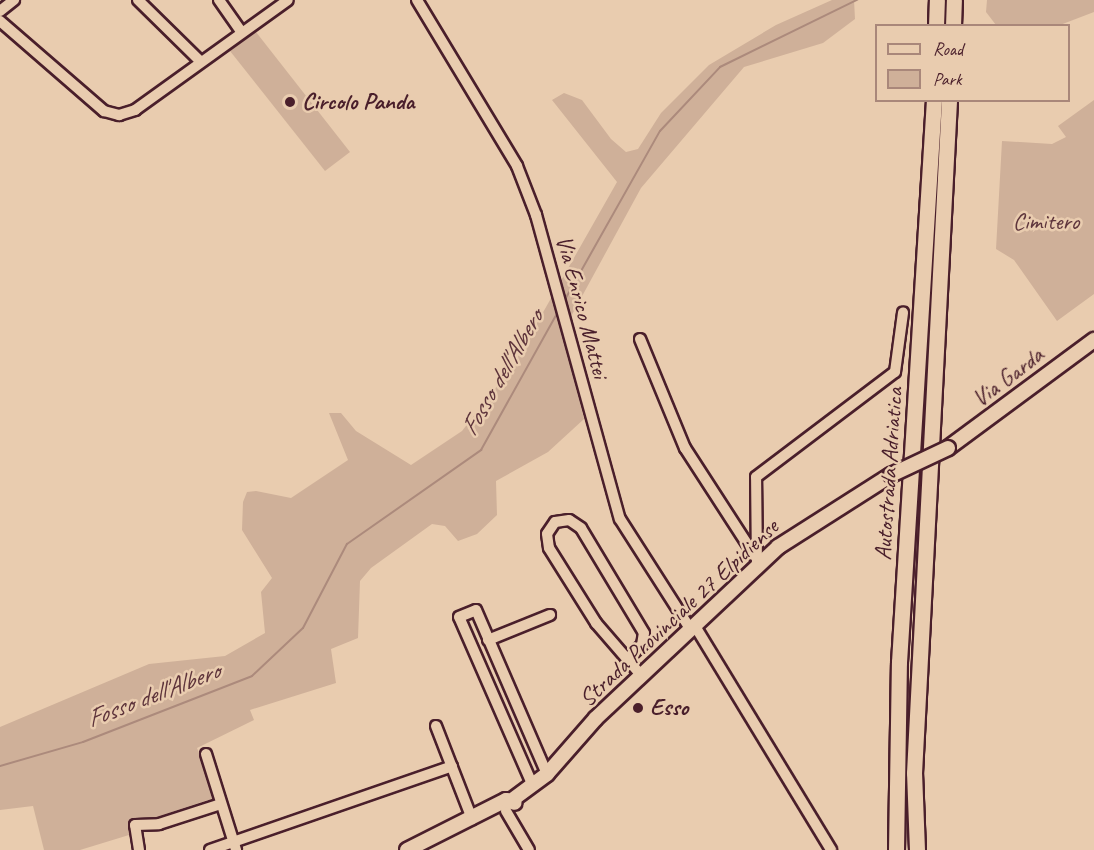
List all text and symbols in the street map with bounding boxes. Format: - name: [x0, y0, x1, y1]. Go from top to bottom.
- legend: [875, 24, 1070, 102]
- text: Road: [933, 38, 963, 60]
- text: Park: [933, 68, 962, 90]
- place label: Circolo Panda: [302, 88, 414, 116]
- marker: Circolo Panda: [283, 95, 297, 109]
- park label: Cimitero: [1013, 208, 1079, 236]
- street label: Via Enrico Mattei: [549, 232, 615, 382]
- water label: Fosso dell'Albero: [454, 305, 550, 441]
- street label: Via Garda: [967, 341, 1049, 413]
- street label: Autostrada Adriatica: [869, 387, 909, 561]
- street label: Strada Provinciale 27 Elpidiense: [573, 513, 785, 713]
- water label: Fosso dell'Albero: [82, 655, 224, 735]
- place label: Esso: [650, 694, 688, 722]
- marker: Esso: [631, 701, 645, 715]

